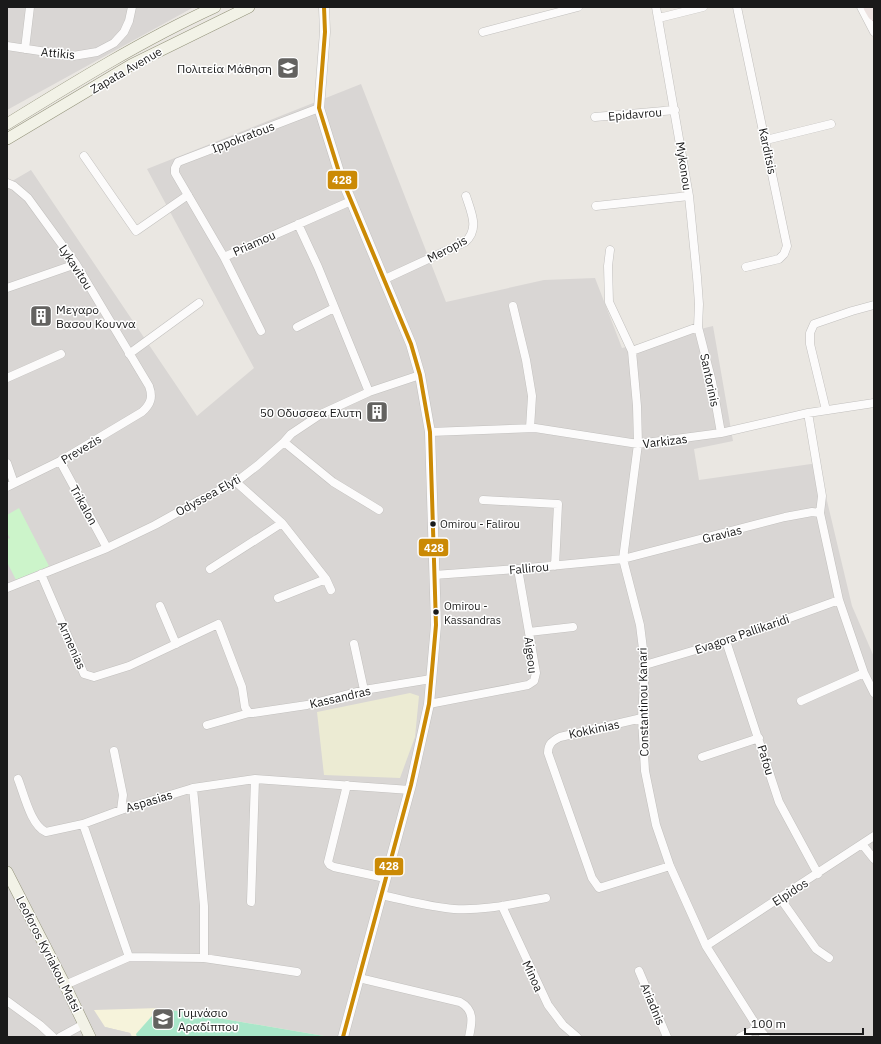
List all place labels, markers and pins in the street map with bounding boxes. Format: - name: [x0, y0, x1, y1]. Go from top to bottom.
- school or university icon: Πολιτεία Μάθηση: [275, 55, 301, 81]
- place label: Πολιτεία Μάθηση: [177, 61, 272, 76]
- place label: Μεγαρο Βασου Κουννα: [56, 302, 136, 331]
- building icon: Μεγαρο Βασου Κουννα: [28, 303, 54, 329]
- building icon: 50 Οδυσσεα Ελυτη: [364, 399, 390, 425]
- place label: 50 Οδυσσεα Ελυτη: [260, 405, 362, 420]
- place label: Omirou - Falirou: [440, 517, 520, 531]
- marker: Omirou - Falirou: [428, 519, 438, 529]
- place label: Omirou - Kassandras: [444, 599, 501, 627]
- marker: Omirou - Kassandras: [431, 607, 441, 617]
- place label: Γυμνάσιο Αραδίππου: [178, 1005, 239, 1034]
- school or university icon: Γυμνάσιο Αραδίππου: [150, 1006, 176, 1032]

